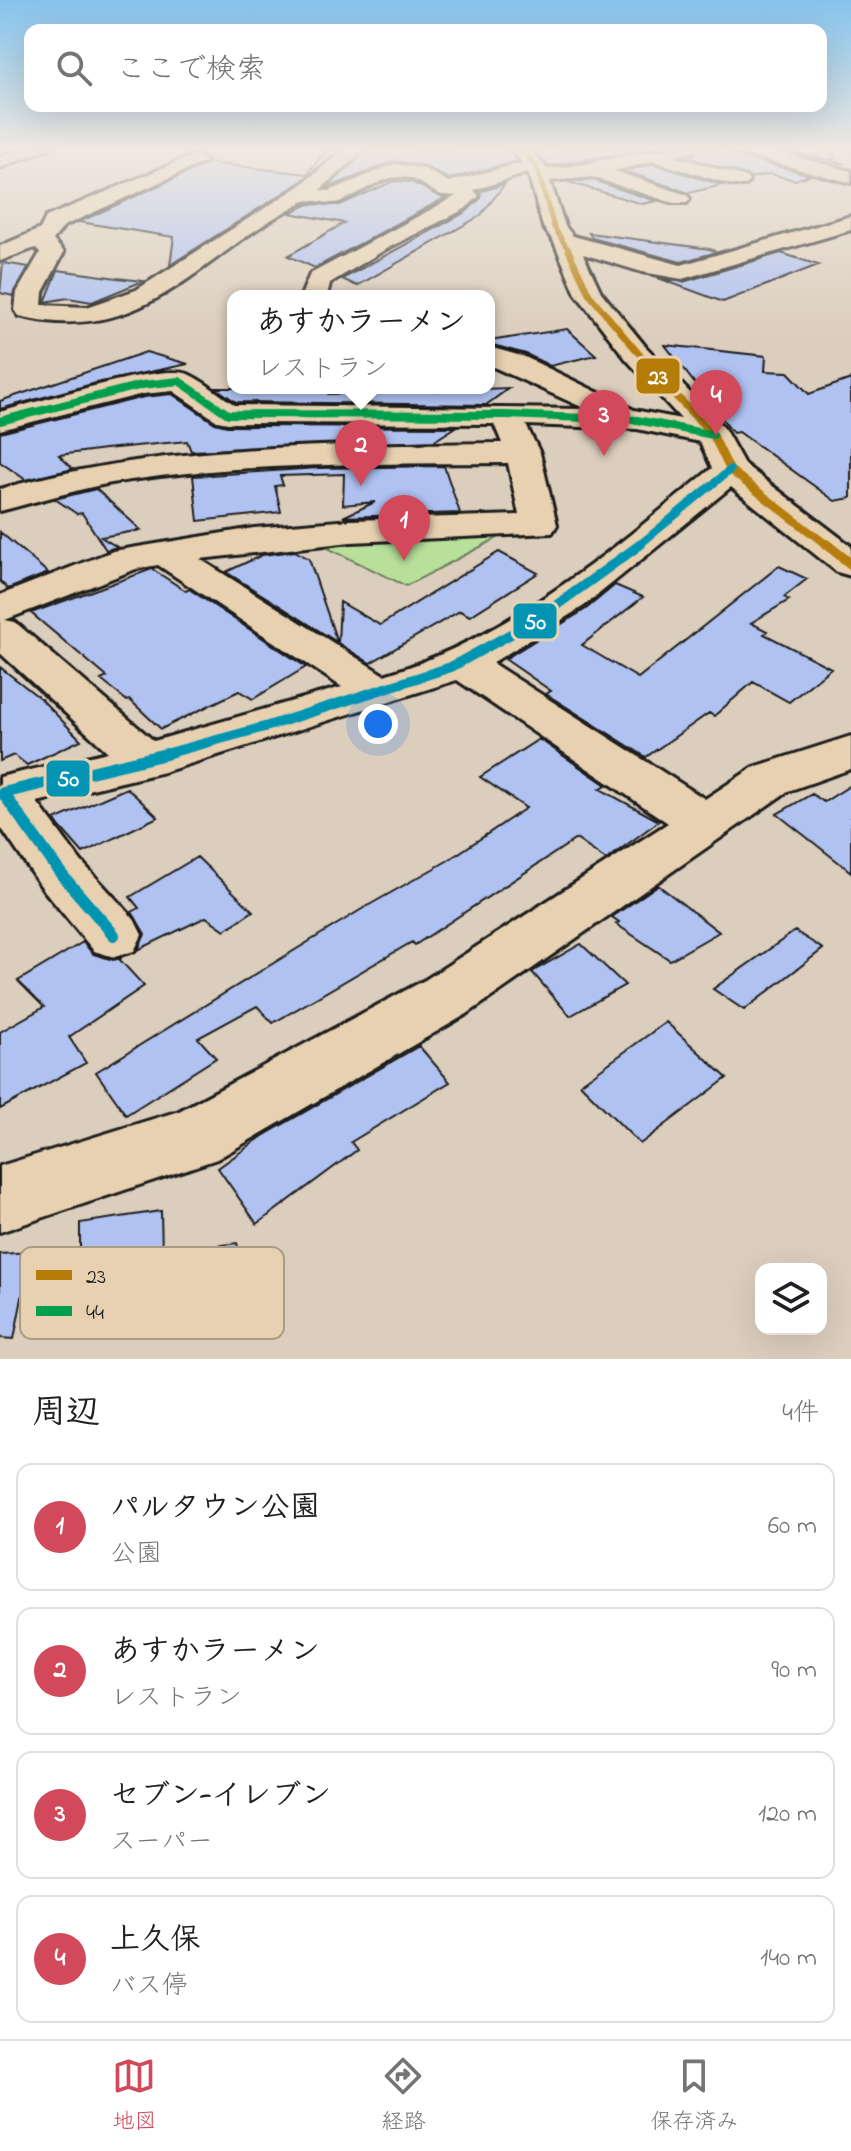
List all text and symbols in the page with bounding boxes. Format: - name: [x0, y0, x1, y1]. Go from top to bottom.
- search box: [24, 24, 827, 112]
- icon: search: [52, 46, 96, 90]
- text: ここで検索: [116, 49, 266, 93]
- popup: [227, 290, 495, 394]
- text: あすかラーメン: [256, 302, 466, 346]
- text: レストラン: [256, 351, 388, 389]
- line badge: 23: [635, 357, 681, 395]
- text: 23: [647, 363, 668, 395]
- pin: 4: [690, 370, 742, 436]
- pin: 3: [578, 390, 630, 456]
- pin: 2: [335, 420, 387, 486]
- pin: 1: [378, 495, 430, 561]
- line badge: 50: [512, 602, 558, 640]
- text: 50: [524, 608, 547, 640]
- your location: [358, 704, 398, 744]
- line badge: 50: [45, 759, 91, 798]
- text: 50: [57, 765, 80, 797]
- legend: [20, 1247, 284, 1339]
- text: 23: [86, 1262, 106, 1294]
- map controls: [755, 1263, 827, 1335]
- button: layers: [755, 1263, 827, 1335]
- text: 44: [86, 1298, 104, 1330]
- text: 周辺: [32, 1389, 100, 1439]
- text: 4件: [782, 1395, 819, 1433]
- text: パルタウン公園: [110, 1487, 320, 1531]
- text: 1: [56, 1508, 64, 1546]
- text: 60 m: [768, 1508, 817, 1546]
- text: 公園: [110, 1536, 162, 1574]
- text: あすかラーメン: [110, 1631, 320, 1675]
- text: 2: [54, 1652, 66, 1690]
- text: 90 m: [771, 1652, 817, 1690]
- text: レストラン: [110, 1680, 242, 1718]
- text: セブン-イレブン: [110, 1775, 331, 1819]
- text: 3: [55, 1796, 65, 1834]
- text: 120 m: [758, 1796, 817, 1834]
- text: スーパー: [110, 1824, 213, 1862]
- text: 上久保: [110, 1919, 200, 1963]
- text: 4: [55, 1940, 65, 1978]
- text: 140 m: [760, 1940, 817, 1978]
- text: バス停: [110, 1968, 188, 2006]
- tab: 地図: [112, 2054, 157, 2139]
- tab: 経路: [381, 2054, 426, 2139]
- tab: 保存済み: [650, 2054, 739, 2139]

